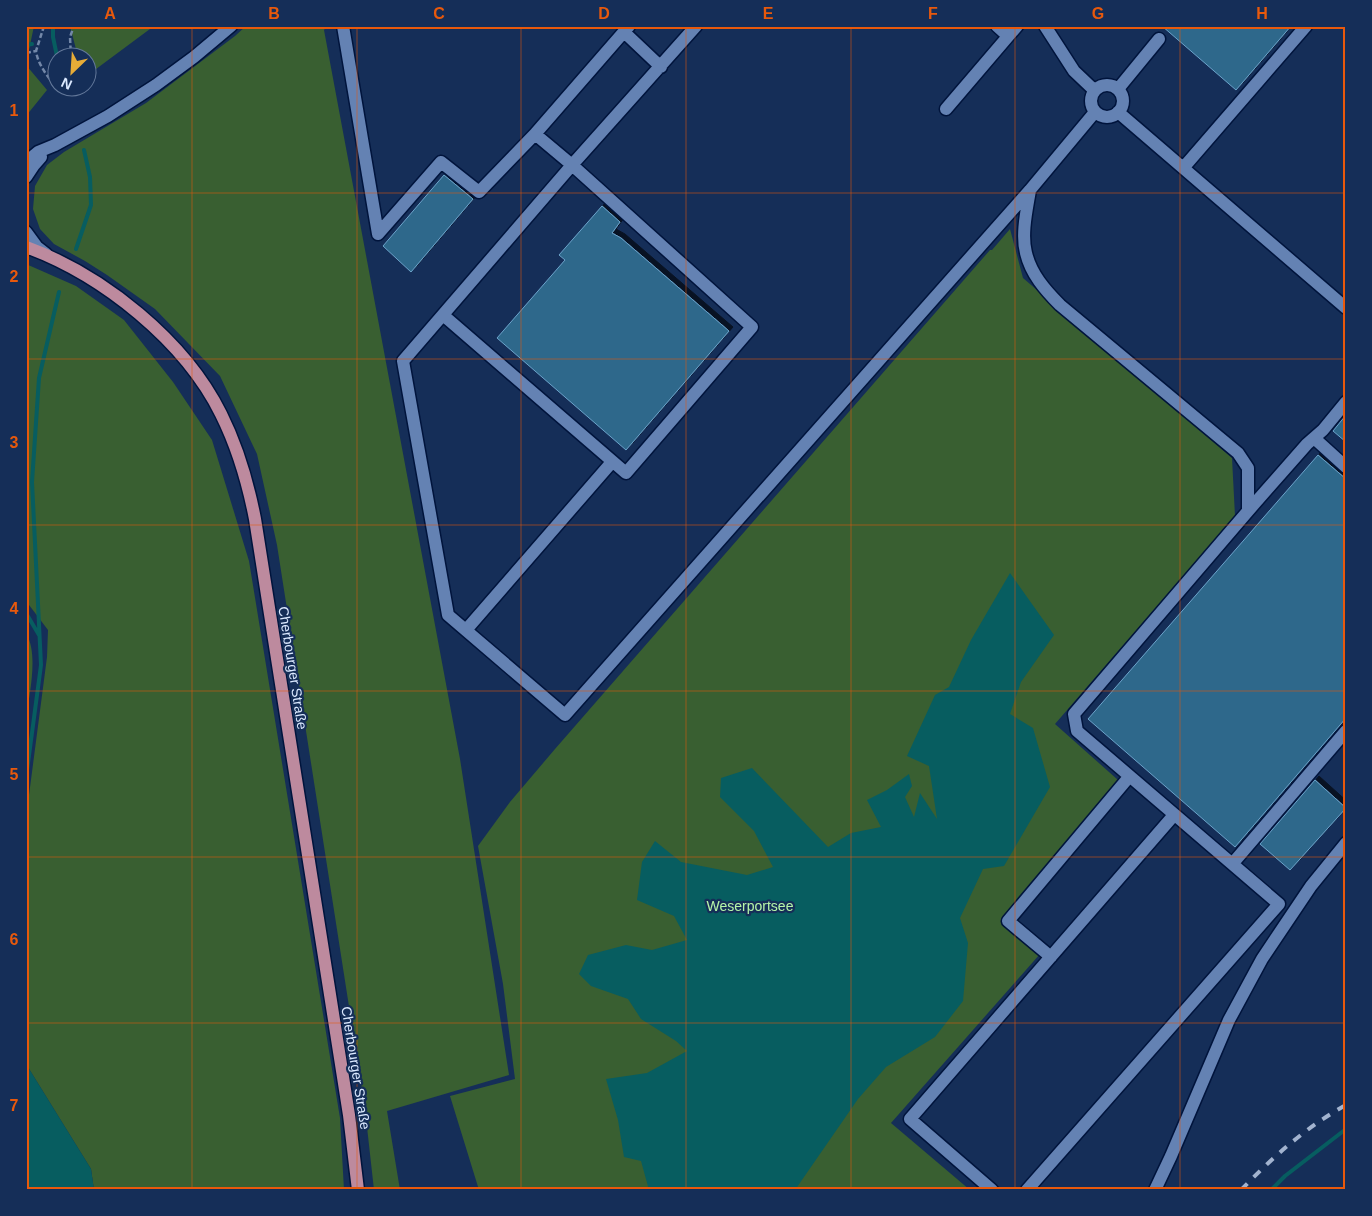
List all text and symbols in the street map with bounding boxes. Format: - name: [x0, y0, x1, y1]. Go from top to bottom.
- text: A: [104, 5, 116, 22]
- text: B: [268, 5, 280, 22]
- text: C: [433, 5, 445, 22]
- text: D: [598, 5, 610, 22]
- text: E: [763, 5, 774, 22]
- text: F: [928, 5, 938, 22]
- text: G: [1092, 5, 1104, 22]
- text: H: [1256, 5, 1268, 22]
- north arrow: [48, 48, 98, 98]
- text: N: [59, 74, 74, 93]
- text: 1: [10, 102, 19, 119]
- text: 2: [10, 268, 19, 285]
- text: 3: [10, 434, 19, 451]
- text: 4: [10, 600, 19, 617]
- street label: Cherbourger Straße: [275, 605, 311, 731]
- text: 5: [10, 766, 19, 783]
- park label: Weserportsee: [707, 898, 794, 914]
- text: 6: [10, 931, 19, 948]
- street label: Cherbourger Straße: [338, 1005, 374, 1131]
- text: 7: [10, 1097, 19, 1114]

